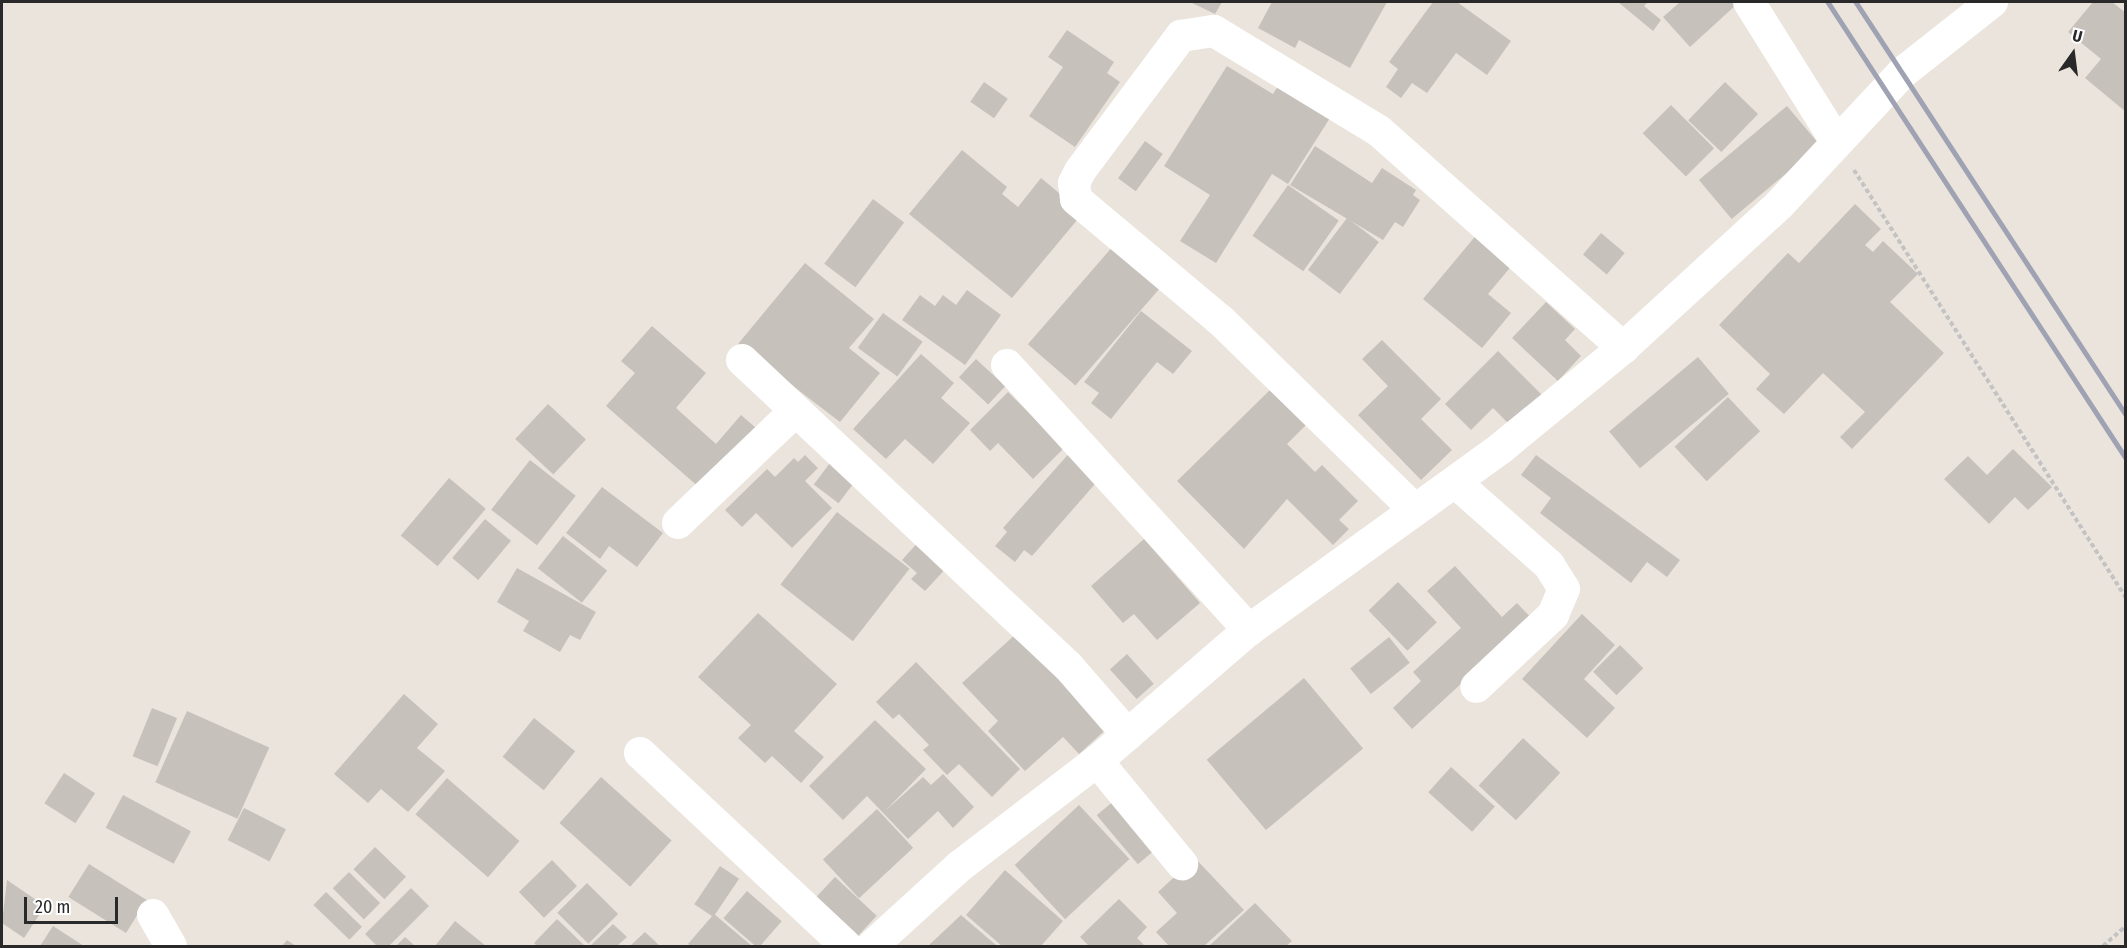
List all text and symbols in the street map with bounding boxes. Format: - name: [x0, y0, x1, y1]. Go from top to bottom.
- north arrow: [2043, 24, 2103, 84]
- text: U: [2071, 26, 2084, 46]
- scale bar: [27, 885, 122, 923]
- text: 20 m: [35, 896, 70, 918]

